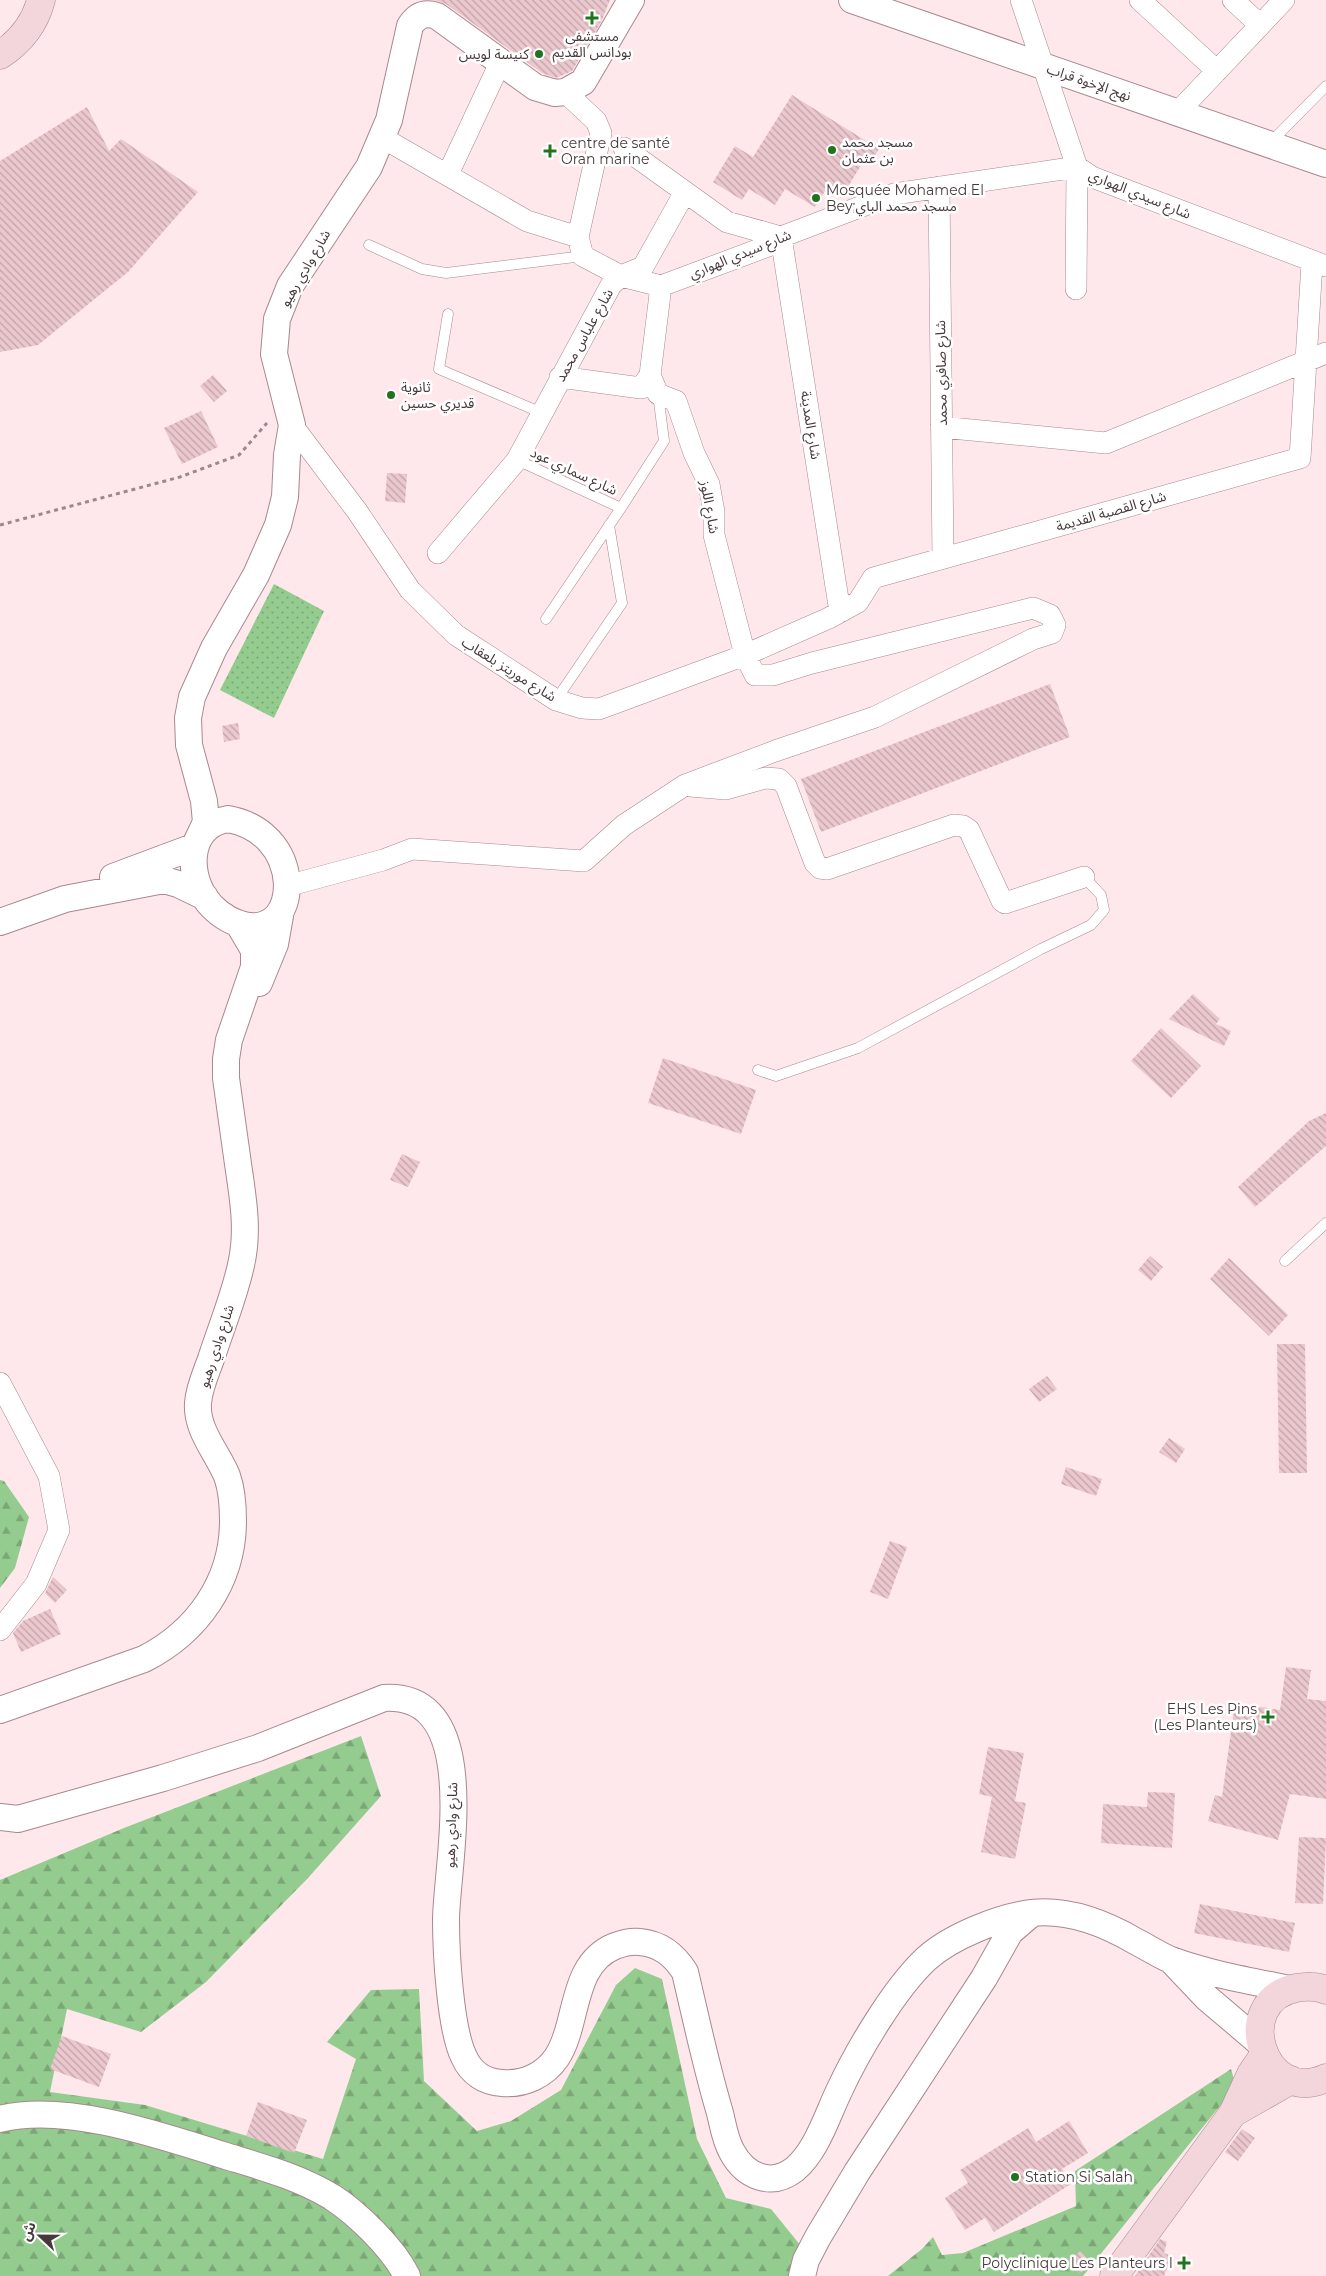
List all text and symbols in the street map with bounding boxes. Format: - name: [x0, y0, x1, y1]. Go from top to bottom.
- marker: مستشفى بودانس القديم: [585, 11, 599, 25]
- place label: مستشفى بودانس القديم: [553, 27, 632, 63]
- place label: كنيسة لويس: [459, 45, 529, 63]
- marker: كنيسة لويس: [533, 48, 545, 60]
- street label: نهج الإخوة قراب: [1044, 59, 1134, 107]
- place label: مسجد محمد بن عثمان: [842, 133, 913, 167]
- place label: centre de santé Oran marine: [561, 134, 670, 168]
- marker: centre de santé Oran marine: [543, 144, 557, 158]
- marker: مسجد محمد بن عثمان: [826, 144, 838, 156]
- street label: شارع سيدي الهواري: [1085, 165, 1194, 225]
- place label: Mosquée Mohamed El Bey;مسجد محمد الباي: [826, 181, 984, 217]
- marker: Mosquée Mohamed El Bey;مسجد محمد الباي: [810, 192, 822, 204]
- street label: شارع سيدي الهواري: [686, 225, 795, 285]
- street label: شارع وادي رهيو: [276, 226, 336, 311]
- street label: شارع علباس محمد: [551, 285, 619, 386]
- street label: شارع صافري محمد: [931, 320, 953, 426]
- place label: ثانوية قديري حسين: [401, 378, 474, 414]
- marker: ثانوية قديري حسين: [385, 389, 397, 401]
- street label: شارع المدينة: [795, 389, 825, 461]
- street label: شارع سماري عود: [527, 443, 620, 501]
- street label: شارع اللوز: [694, 478, 724, 535]
- street label: شارع القصبة القديمة: [1054, 487, 1169, 537]
- street label: شارع موريتز بلعقاب: [457, 633, 560, 707]
- street label: شارع وادي رهيو: [194, 1302, 240, 1390]
- place label: EHS Les Pins (Les Planteurs): [1153, 1700, 1257, 1734]
- marker: EHS Les Pins (Les Planteurs): [1261, 1710, 1275, 1724]
- street label: شارع وادي رهيو: [441, 1782, 464, 1868]
- place label: Station Si Salah: [1025, 2168, 1133, 2186]
- marker: Station Si Salah: [1009, 2171, 1021, 2183]
- north arrow: [15, 2211, 65, 2261]
- text: ش: [16, 2219, 40, 2243]
- place label: Polyclinique Les Planteurs I: [981, 2254, 1173, 2272]
- marker: Polyclinique Les Planteurs I: [1177, 2256, 1191, 2270]

